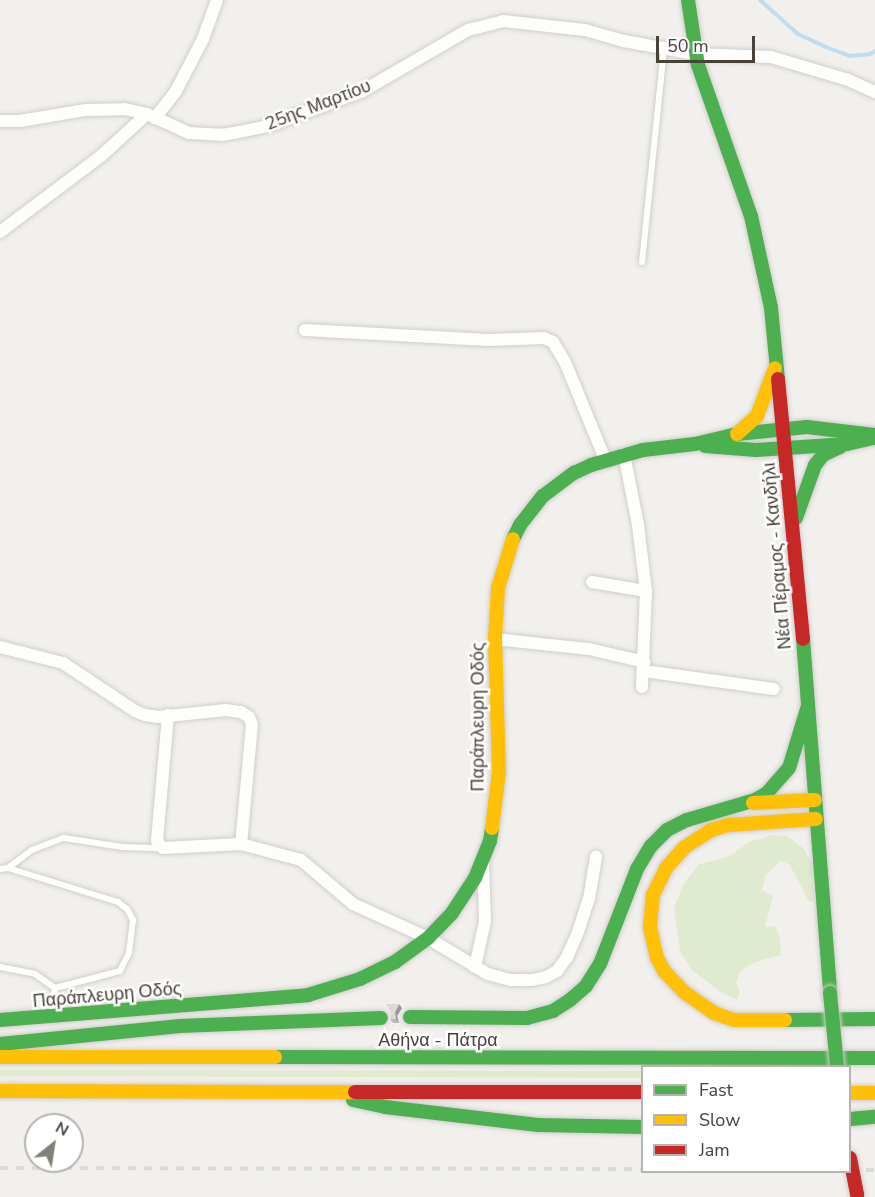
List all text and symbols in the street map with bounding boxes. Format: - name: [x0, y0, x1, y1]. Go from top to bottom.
- scale bar: [659, 24, 758, 62]
- text: 50 m: [667, 34, 709, 58]
- street label: 25ης Μαρτίου: [262, 75, 374, 135]
- street label: Νέα Πέραμος - Κανδήλι: [758, 462, 796, 650]
- street label: Παράπλευρη Οδός: [467, 642, 489, 792]
- street label: Παράπλευρη Οδός: [32, 978, 182, 1012]
- street label: Αθήνα - Πάτρα: [378, 1029, 498, 1051]
- legend: [641, 1065, 851, 1173]
- text: Fast: [699, 1078, 733, 1102]
- text: Slow: [699, 1108, 740, 1132]
- north arrow: [24, 1113, 84, 1173]
- text: N: [51, 1117, 73, 1142]
- text: Jam: [699, 1138, 730, 1162]

